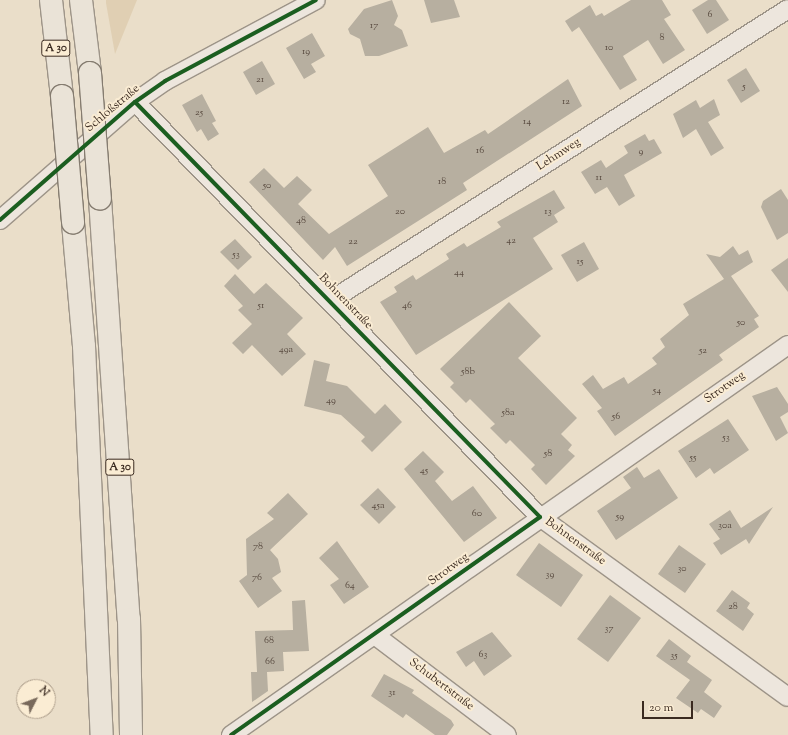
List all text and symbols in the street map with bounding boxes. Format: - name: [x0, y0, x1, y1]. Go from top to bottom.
- house number: 6: [708, 9, 712, 21]
- house number: 17: [370, 20, 378, 32]
- house number: 8: [660, 32, 664, 44]
- road number: A 30: [41, 39, 71, 57]
- house number: 10: [605, 42, 613, 54]
- house number: 19: [302, 46, 310, 58]
- house number: 21: [256, 74, 264, 86]
- house number: 5: [742, 81, 746, 93]
- street label: Schloßstraße: [83, 82, 143, 136]
- house number: 12: [562, 96, 570, 108]
- house number: 25: [195, 107, 203, 119]
- house number: 14: [523, 116, 531, 128]
- street label: Lehmweg: [534, 135, 584, 175]
- house number: 16: [476, 145, 484, 157]
- house number: 9: [639, 146, 643, 158]
- house number: 11: [596, 172, 602, 184]
- house number: 18: [438, 176, 446, 188]
- house number: 50: [263, 180, 271, 192]
- house number: 20: [395, 206, 405, 218]
- house number: 13: [544, 206, 552, 218]
- house number: 48: [296, 215, 306, 227]
- house number: 42: [506, 235, 516, 247]
- house number: 22: [348, 236, 358, 248]
- house number: 53: [232, 249, 240, 261]
- house number: 15: [577, 256, 583, 268]
- house number: 44: [454, 267, 464, 279]
- street label: Bohnenstraße: [315, 271, 375, 333]
- house number: 51: [258, 300, 264, 312]
- house number: 46: [402, 300, 412, 312]
- house number: 50: [737, 317, 745, 329]
- house number: 49a: [279, 344, 293, 356]
- house number: 52: [699, 345, 707, 357]
- house number: 58b: [461, 366, 475, 378]
- street label: Strotweg: [702, 369, 748, 407]
- house number: 54: [653, 385, 661, 397]
- house number: 49: [326, 395, 336, 407]
- house number: 58a: [501, 407, 515, 419]
- house number: 56: [612, 411, 620, 423]
- house number: 53: [722, 432, 730, 444]
- house number: 58: [544, 448, 552, 460]
- house number: 55: [690, 452, 696, 464]
- road number: A 30: [105, 458, 135, 476]
- house number: 45: [420, 465, 428, 477]
- house number: 45a: [371, 500, 385, 512]
- house number: 60: [472, 508, 482, 520]
- house number: 59: [616, 511, 624, 523]
- street label: Bohnenstraße: [542, 515, 608, 569]
- house number: 30a: [718, 520, 732, 532]
- house number: 78: [253, 541, 263, 553]
- street label: Strotweg: [426, 551, 472, 589]
- house number: 30: [677, 563, 687, 575]
- house number: 39: [546, 569, 554, 581]
- house number: 76: [252, 572, 262, 584]
- house number: 64: [345, 580, 355, 592]
- house number: 28: [728, 601, 738, 613]
- house number: 37: [604, 623, 614, 635]
- house number: 68: [264, 635, 274, 647]
- house number: 63: [478, 649, 488, 661]
- house number: 35: [670, 650, 678, 662]
- house number: 66: [265, 656, 275, 668]
- street label: Schubertstraße: [406, 656, 476, 714]
- north arrow: [16, 679, 56, 719]
- text: N: [35, 683, 53, 700]
- house number: 31: [388, 687, 396, 699]
- scale bar: [644, 693, 695, 719]
- text: 20 m: [649, 699, 673, 717]

